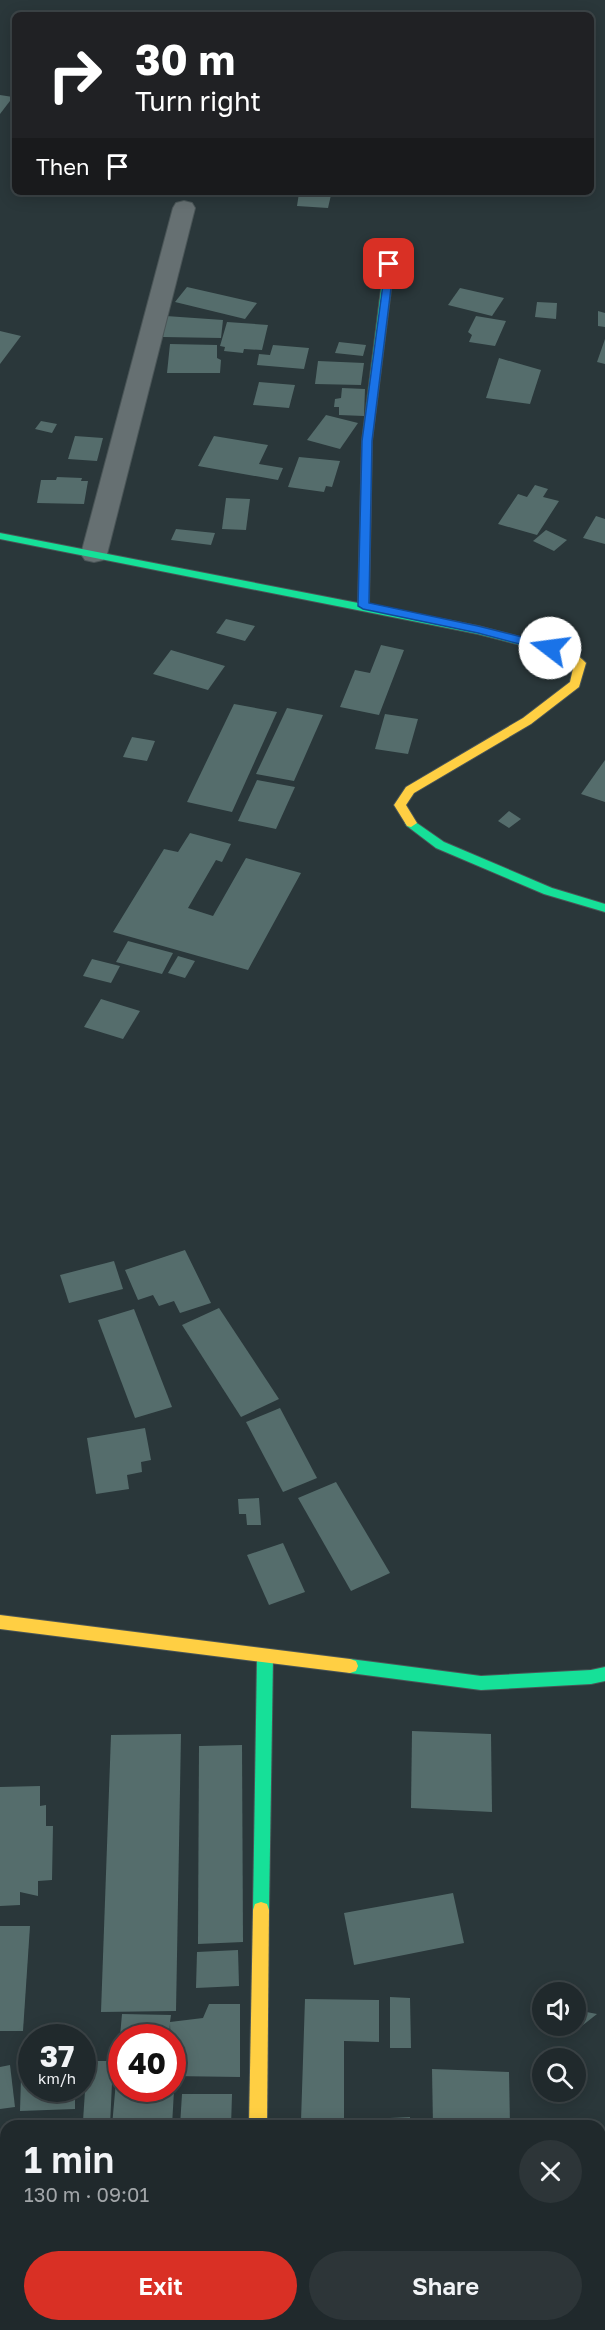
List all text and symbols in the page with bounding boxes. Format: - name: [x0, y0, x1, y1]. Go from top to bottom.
- text: 30 m: [135, 34, 235, 84]
- icon: right: [36, 36, 114, 114]
- text: Turn right: [135, 85, 261, 117]
- icon: arrive: [101, 150, 134, 183]
- text: Then: [36, 153, 89, 180]
- pin: [363, 238, 414, 289]
- icon: arrive: [372, 247, 405, 280]
- position arrow: [518, 616, 582, 680]
- map controls: [532, 1982, 586, 2102]
- button: sound: [532, 1982, 586, 2036]
- speed limit sign: 40: [108, 2024, 186, 2102]
- text: 37: [40, 2038, 74, 2074]
- button: search: [532, 2048, 586, 2102]
- text: km/h: [38, 2069, 76, 2087]
- text: 1 min: [24, 2138, 114, 2181]
- button: close: [519, 2140, 582, 2203]
- text: 130 m · 09:01: [24, 2182, 149, 2206]
- button: Exit: [24, 2251, 297, 2320]
- button: Share: [309, 2251, 582, 2320]

